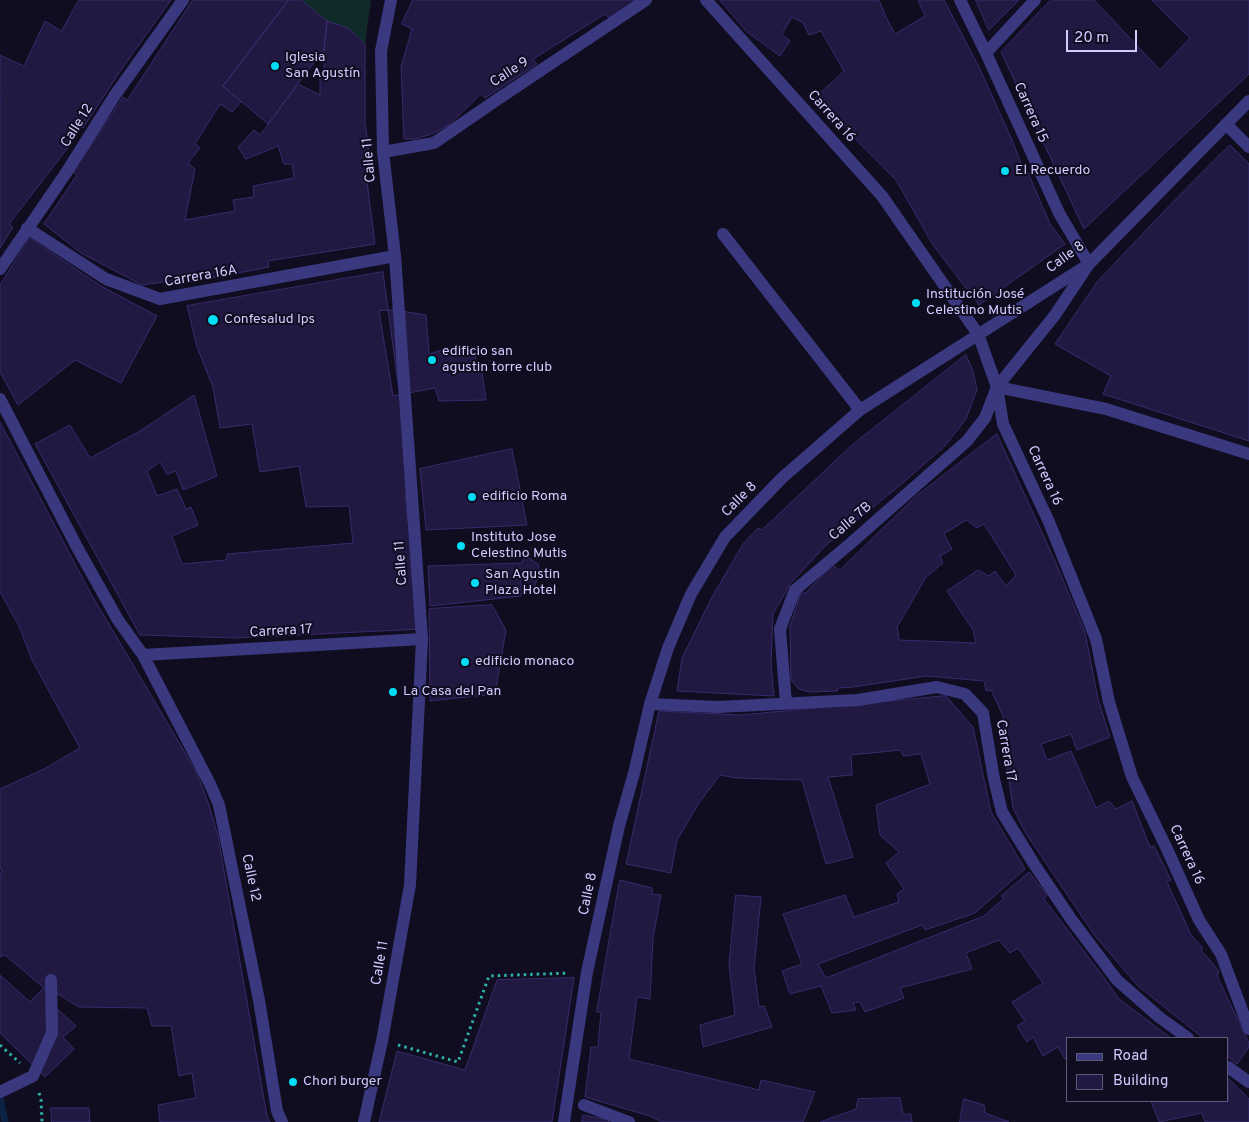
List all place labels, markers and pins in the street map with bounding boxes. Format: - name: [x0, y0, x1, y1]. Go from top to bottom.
- place label: Iglesia San Agustín: [285, 50, 360, 82]
- marker: Iglesia San Agustín: [269, 60, 281, 72]
- place label: El Recuerdo: [1015, 163, 1090, 179]
- marker: El Recuerdo: [999, 165, 1011, 177]
- place label: Institución José Celestino Mutis: [926, 287, 1024, 320]
- marker: Institución José Celestino Mutis: [910, 297, 922, 309]
- place label: Confesalud Ips: [224, 312, 315, 328]
- marker: Confesalud Ips: [206, 313, 220, 327]
- place label: edificio san agustin torre club: [442, 344, 552, 377]
- marker: edificio san agustin torre club: [426, 354, 438, 366]
- place label: edificio Roma: [482, 489, 567, 505]
- marker: edificio Roma: [466, 491, 478, 503]
- place label: Instituto Jose Celestino Mutis: [471, 530, 567, 562]
- marker: Instituto Jose Celestino Mutis: [455, 540, 467, 552]
- place label: San Agustin Plaza Hotel: [485, 567, 560, 600]
- marker: San Agustin Plaza Hotel: [469, 577, 481, 589]
- place label: edificio monaco: [475, 654, 574, 670]
- marker: edificio monaco: [459, 656, 471, 668]
- place label: La Casa del Pan: [403, 684, 501, 700]
- marker: La Casa del Pan: [387, 686, 399, 698]
- place label: Chori burger: [303, 1074, 382, 1090]
- marker: Chori burger: [287, 1076, 299, 1088]

